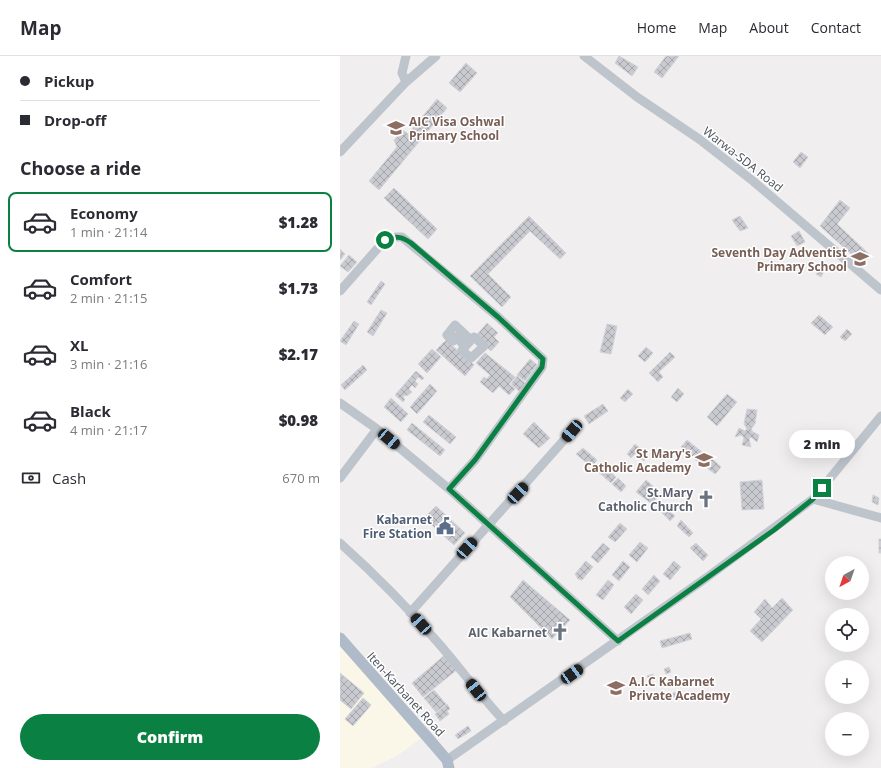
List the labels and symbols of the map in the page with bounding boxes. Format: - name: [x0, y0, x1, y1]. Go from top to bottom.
- place label: AIC Visa Oshwal Primary School: [409, 113, 504, 144]
- school or university icon: AIC Visa Oshwal Primary School: [386, 118, 406, 138]
- street label: Warwa-SDA Road: [700, 122, 786, 196]
- route start: [376, 231, 394, 249]
- place label: Seventh Day Adventist Primary School: [711, 244, 847, 275]
- school or university icon: Seventh Day Adventist Primary School: [850, 249, 870, 269]
- car: [560, 418, 584, 444]
- car: [376, 427, 402, 451]
- callout: 2 min: [789, 430, 855, 458]
- place label: St Mary's Catholic Academy: [584, 445, 691, 476]
- school or university icon: St Mary's Catholic Academy: [694, 450, 714, 470]
- route end: [813, 479, 831, 497]
- car: [505, 480, 531, 506]
- place label: St.Mary Catholic Church: [598, 484, 693, 515]
- church icon: St.Mary Catholic Church: [696, 489, 716, 509]
- place label: Kabarnet Fire Station: [363, 511, 432, 542]
- public building icon: Kabarnet Fire Station: [435, 516, 455, 536]
- car: [455, 535, 479, 561]
- north arrow: [825, 556, 869, 600]
- car: [409, 611, 433, 637]
- church icon: AIC Kabarnet: [550, 622, 570, 642]
- place label: AIC Kabarnet: [468, 624, 547, 641]
- street label: Iten-Karbanet Road: [363, 648, 449, 740]
- car: [559, 662, 585, 686]
- place label: A.I.C Kabarnet Private Academy: [629, 673, 730, 704]
- car: [464, 677, 488, 703]
- school or university icon: A.I.C Kabarnet Private Academy: [606, 678, 626, 698]

